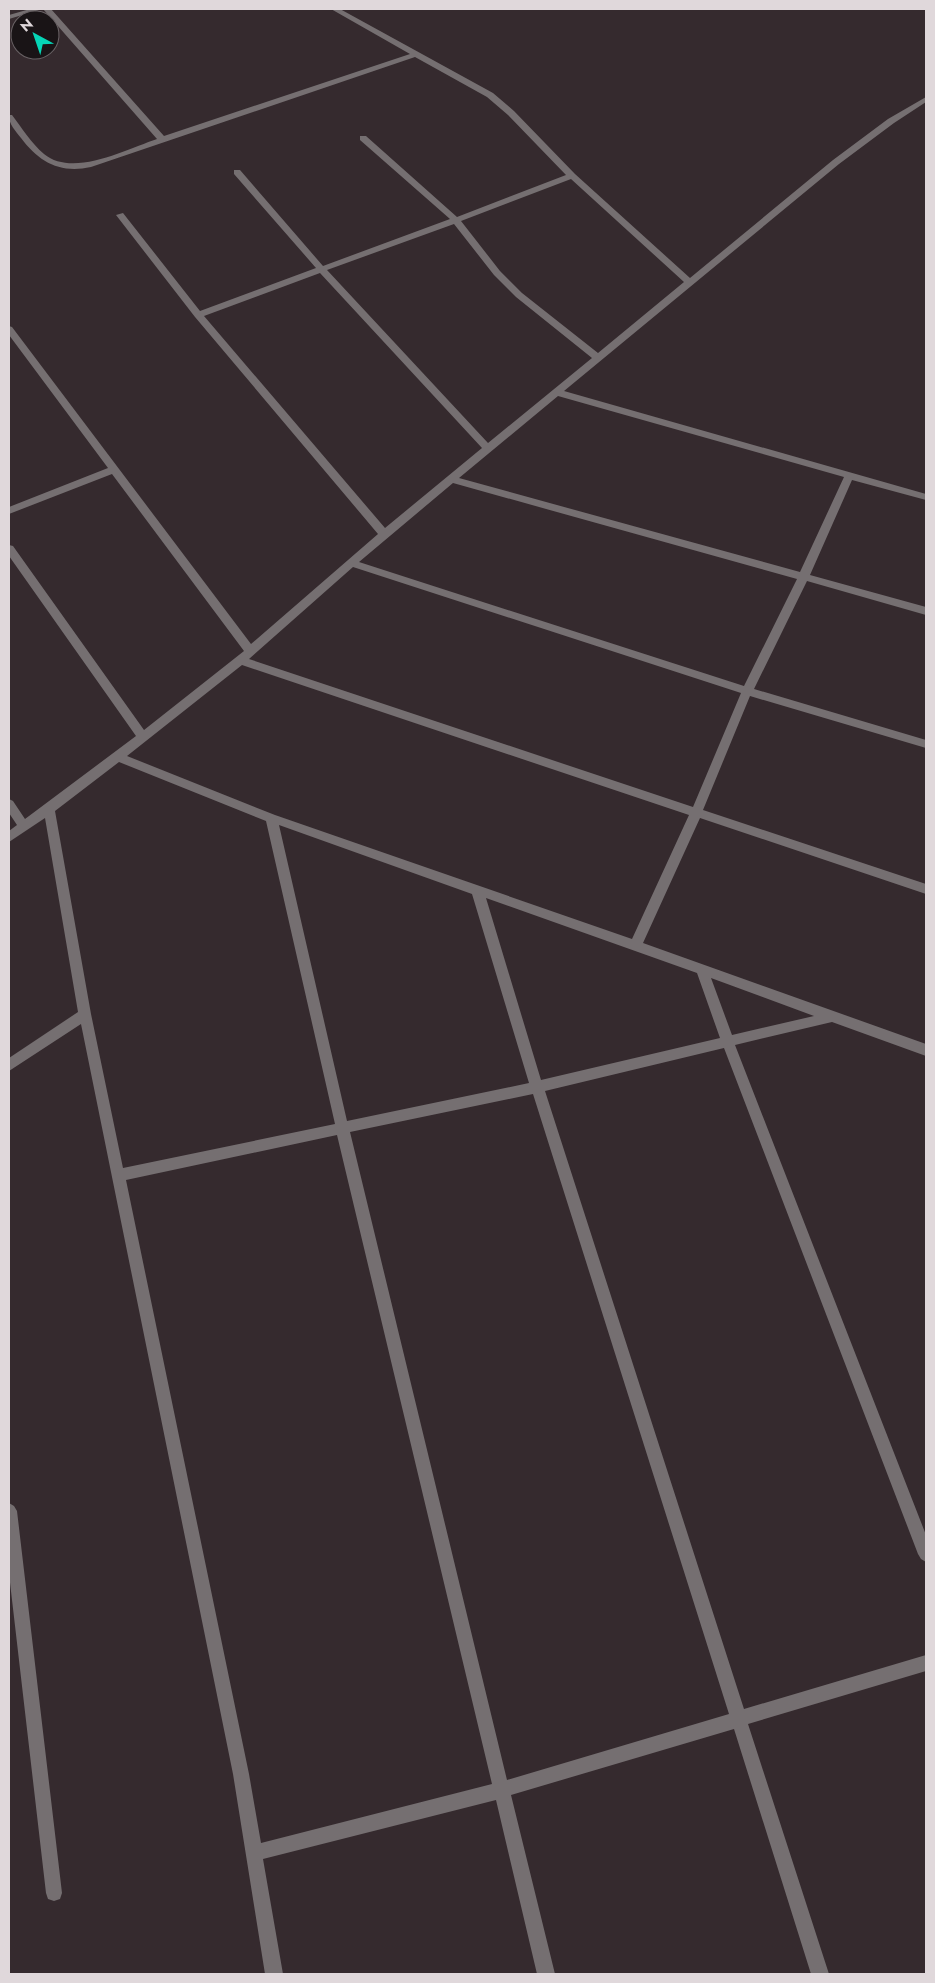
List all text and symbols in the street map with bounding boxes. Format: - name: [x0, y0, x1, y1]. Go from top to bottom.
- north arrow: [10, 10, 60, 60]
- text: N: [16, 14, 37, 36]

